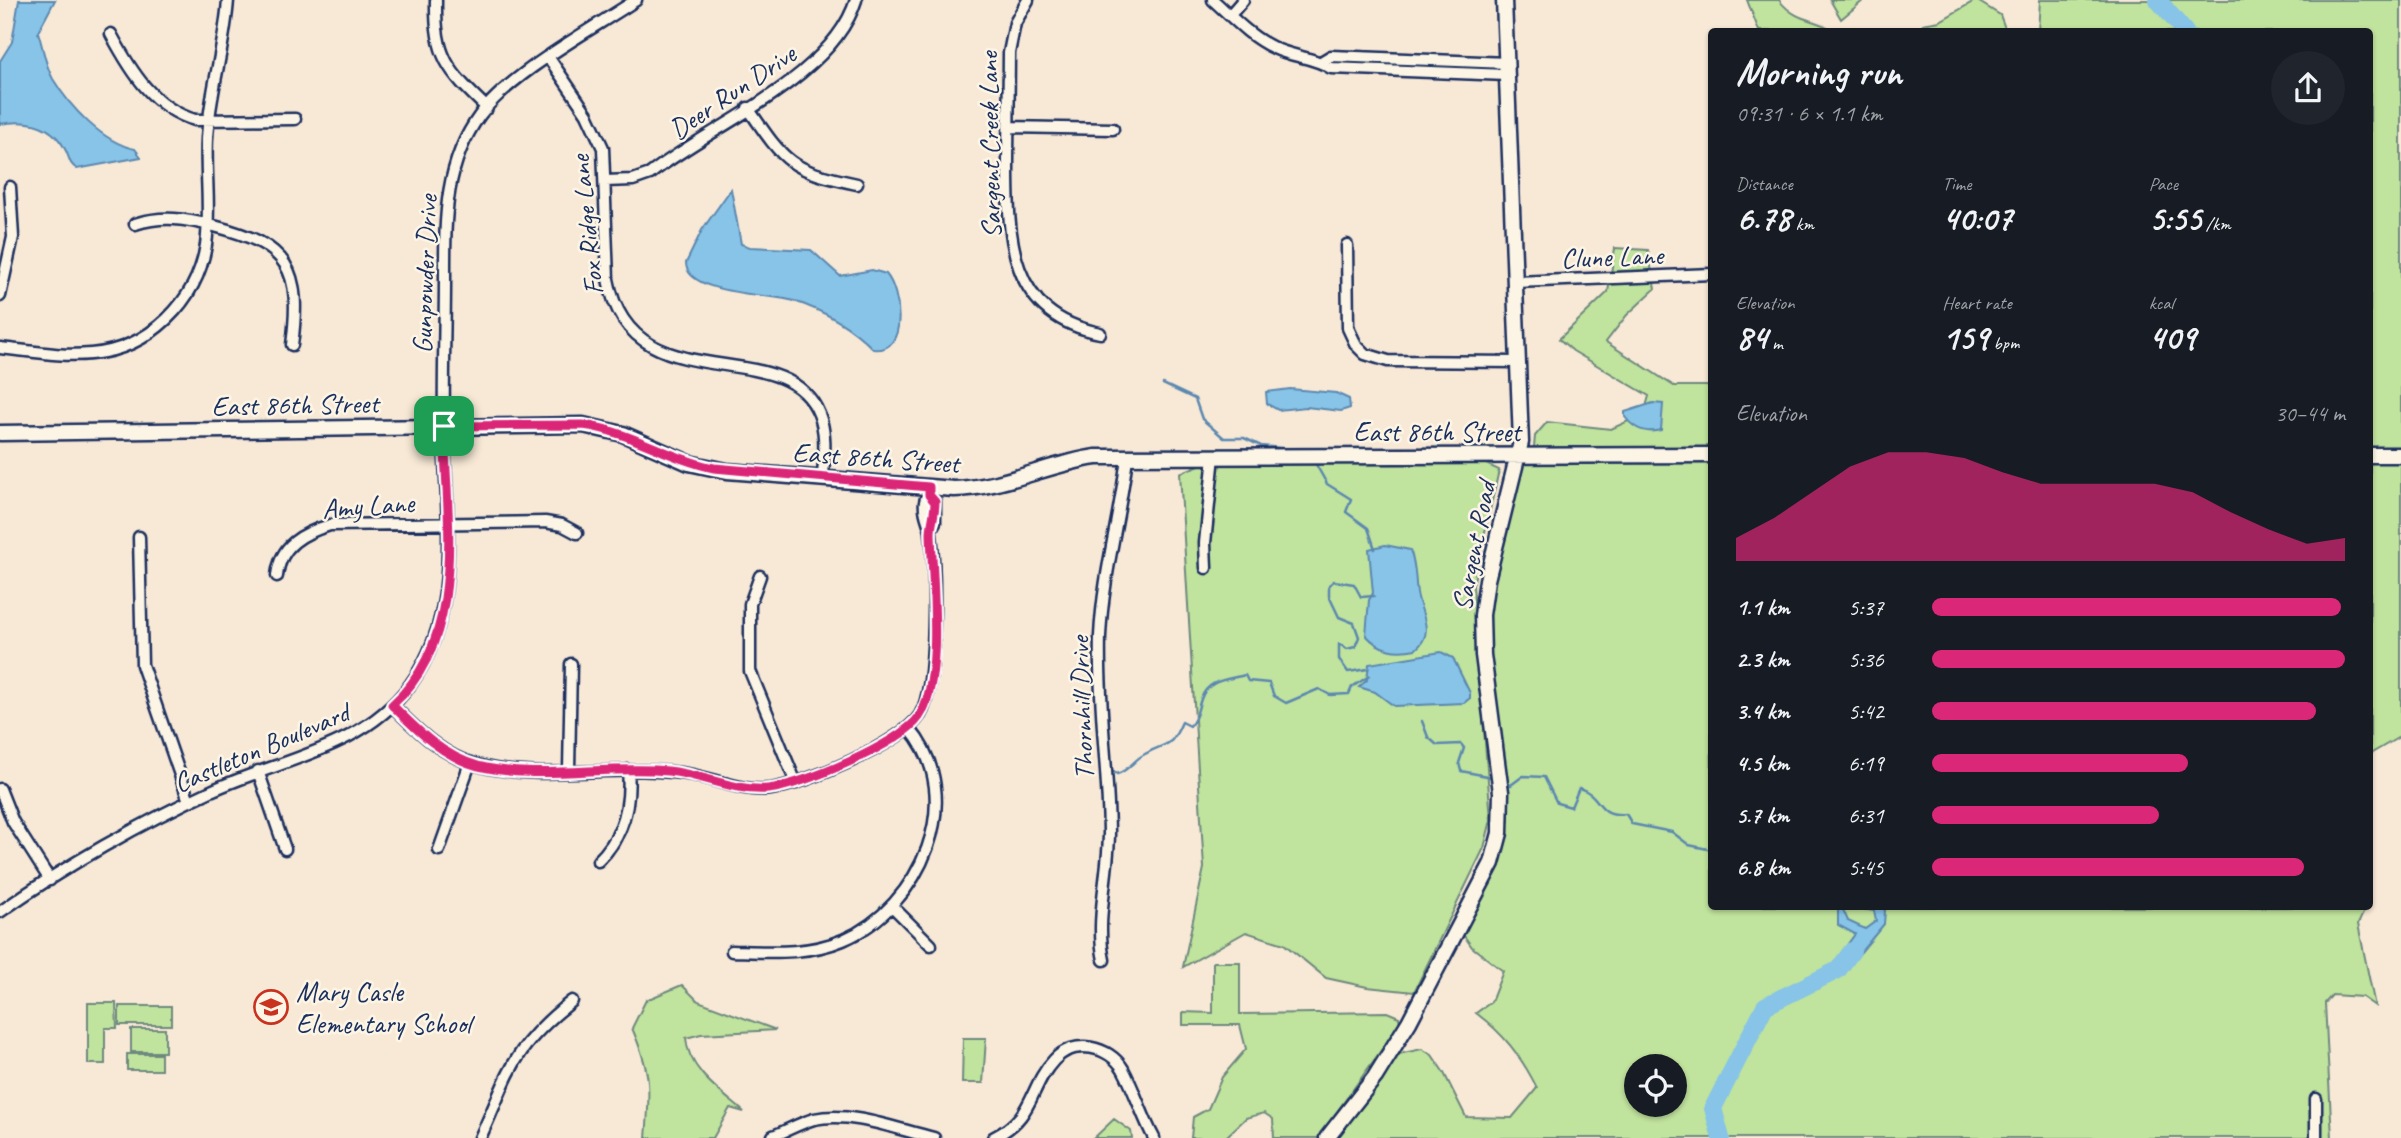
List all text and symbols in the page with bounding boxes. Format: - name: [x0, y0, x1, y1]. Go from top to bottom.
- street label: Deer Run Drive: [662, 35, 804, 147]
- street label: Sargent Creek Lane: [970, 49, 1009, 239]
- text: Morning run: [1736, 49, 1902, 96]
- button: share: [2271, 51, 2345, 125]
- text: 09:31 · 6 × 1.1 km: [1736, 99, 1882, 128]
- street label: Fox Ridge Lane: [562, 151, 611, 297]
- text: Distance: [1736, 172, 1793, 196]
- text: Time: [1942, 172, 1971, 196]
- text: Pace: [2149, 172, 2178, 196]
- street label: Gunpowder Drive: [404, 192, 445, 354]
- text: 6.78: [1736, 196, 1791, 241]
- text: 40:07: [1942, 196, 2012, 241]
- text: 5:55: [2149, 196, 2201, 241]
- text: km: [1791, 212, 1814, 236]
- text: /km: [2201, 212, 2231, 236]
- street label: Clune Lane: [1560, 237, 1666, 276]
- text: Elevation: [1736, 291, 1794, 315]
- text: Heart rate: [1942, 291, 2012, 315]
- text: kcal: [2149, 291, 2174, 315]
- text: 84: [1736, 315, 1768, 360]
- text: 159: [1942, 315, 1989, 360]
- text: 409: [2149, 315, 2196, 360]
- text: m: [1768, 331, 1783, 355]
- text: bpm: [1989, 331, 2019, 355]
- street label: East 86th Street: [211, 385, 382, 423]
- pin: [414, 396, 474, 456]
- text: Elevation: [1736, 399, 1807, 428]
- text: 30–44 m: [2275, 399, 2345, 428]
- icon: arrive: [425, 407, 463, 445]
- street label: East 86th Street: [1353, 414, 1523, 449]
- street label: East 86th Street: [791, 434, 963, 481]
- street label: Sargent Road: [1444, 474, 1504, 614]
- street label: Amy Lane: [321, 485, 417, 526]
- text: 1.1 km: [1736, 593, 1790, 622]
- text: 5:37: [1848, 593, 1884, 622]
- street label: Thornhill Drive: [1061, 634, 1101, 780]
- text: 2.3 km: [1736, 645, 1790, 674]
- text: 5:36: [1848, 645, 1884, 674]
- street label: Castleton Boulevard: [168, 693, 358, 800]
- text: 3.4 km: [1736, 697, 1790, 726]
- text: 5:42: [1848, 697, 1884, 726]
- text: 4.5 km: [1736, 749, 1789, 778]
- text: 6:19: [1848, 749, 1884, 778]
- text: 5.7 km: [1736, 801, 1789, 830]
- text: 6:31: [1848, 801, 1884, 830]
- text: 6.8 km: [1736, 853, 1790, 882]
- text: 5:45: [1848, 853, 1884, 882]
- place label: Mary Casle Elementary School: [296, 974, 476, 1041]
- school or university icon: Mary Casle Elementary School: [252, 988, 290, 1026]
- map controls: [1624, 1054, 1687, 1117]
- button: locate: [1624, 1054, 1687, 1117]

